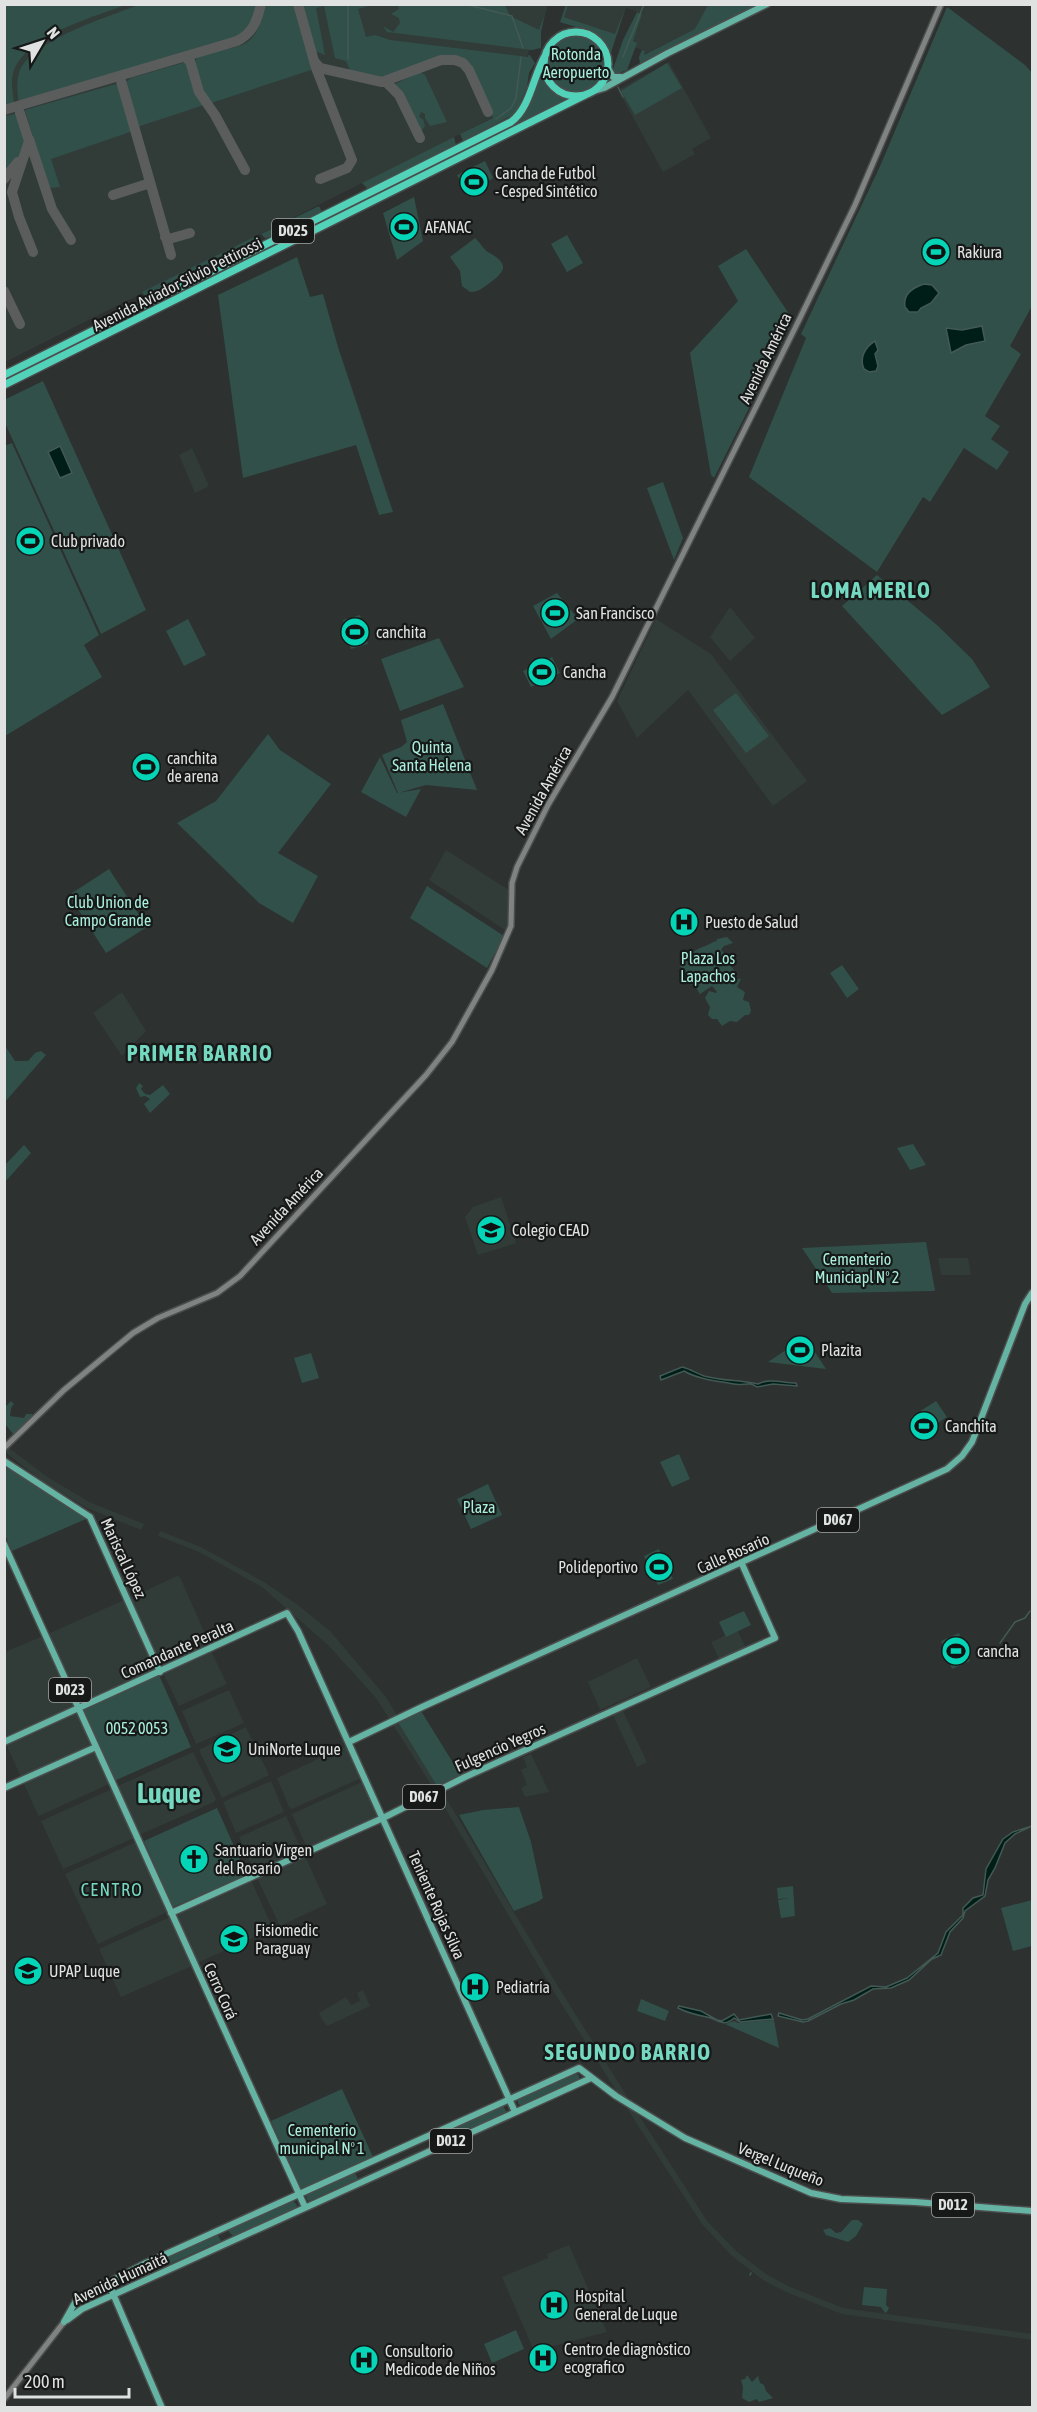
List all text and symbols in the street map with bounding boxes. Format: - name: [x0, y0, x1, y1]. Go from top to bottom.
- north arrow: [12, 12, 72, 72]
- text: N: [44, 23, 64, 42]
- park label: Rotonda Aeropuerto: [543, 45, 609, 82]
- place label: Cancha de Futbol - Cesped Sintético: [495, 164, 597, 201]
- sports icon: Cancha de Futbol - Cesped Sintético: [458, 166, 490, 198]
- sports icon: AFANAC: [388, 211, 420, 243]
- place label: AFANAC: [425, 218, 471, 236]
- road number: D025: [272, 219, 314, 243]
- street label: Avenida Aviador Silvio Pettirossi: [89, 233, 265, 335]
- sports icon: Rakiura: [920, 236, 952, 268]
- place label: Rakiura: [957, 243, 1002, 261]
- street label: Avenida América: [735, 310, 795, 406]
- sports icon: Club privado: [14, 525, 46, 557]
- place label: Club privado: [51, 532, 125, 551]
- district label: LOMA MERLO: [811, 577, 931, 603]
- sports icon: San Francisco: [539, 597, 571, 629]
- place label: San Francisco: [576, 604, 655, 622]
- sports icon: canchita: [339, 616, 371, 648]
- place label: canchita: [376, 623, 427, 641]
- sports icon: Cancha: [526, 656, 558, 688]
- place label: Cancha: [563, 663, 607, 681]
- park label: Quinta Santa Helena: [392, 738, 472, 774]
- street label: Avenida América: [511, 743, 575, 837]
- place label: canchita de arena: [167, 749, 219, 785]
- sports icon: canchita de arena: [130, 751, 162, 783]
- park label: Club Union de Campo Grande: [65, 893, 151, 930]
- hospital icon: Puesto de Salud: [668, 906, 700, 938]
- place label: Puesto de Salud: [705, 913, 798, 931]
- park label: Plaza Los Lapachos: [680, 949, 736, 986]
- district label: PRIMER BARRIO: [127, 1040, 273, 1066]
- street label: Avenida América: [246, 1164, 326, 1248]
- school or university icon: Colegio CEAD: [475, 1214, 507, 1246]
- place label: Colegio CEAD: [512, 1221, 589, 1240]
- park label: Cementerio Municiapl Nº 2: [815, 1250, 899, 1287]
- sports icon: Plazita: [784, 1334, 816, 1366]
- place label: Plazita: [821, 1341, 862, 1359]
- sports icon: Canchita: [908, 1410, 940, 1442]
- place label: Canchita: [945, 1417, 997, 1435]
- park label: Plaza: [463, 1498, 495, 1516]
- road number: D067: [817, 1508, 859, 1532]
- street label: Mariscal López: [97, 1515, 150, 1602]
- street label: Calle Rosario: [694, 1529, 772, 1577]
- sports icon: Polideportivo: [643, 1551, 675, 1583]
- place label: Polideportivo: [558, 1558, 638, 1577]
- street label: Comandante Peralta: [118, 1616, 236, 1682]
- sports icon: cancha: [940, 1635, 972, 1667]
- place label: cancha: [977, 1642, 1019, 1660]
- road number: D023: [49, 1678, 91, 1702]
- park label: 0052 0053: [106, 1719, 168, 1737]
- street label: Fulgencio Yegros: [452, 1719, 549, 1776]
- school or university icon: UniNorte Luque: [211, 1733, 243, 1765]
- place label: UniNorte Luque: [248, 1740, 341, 1759]
- district label: Luque: [137, 1777, 201, 1809]
- road number: D067: [403, 1785, 445, 1809]
- place label: Santuario Virgen del Rosario: [215, 1841, 312, 1877]
- church icon: Santuario Virgen del Rosario: [178, 1843, 210, 1875]
- street label: Teniente Rojas Silva: [404, 1848, 469, 1962]
- district label: CENTRO: [81, 1879, 143, 1900]
- place label: Fisiomedic Paraguay: [255, 1921, 318, 1958]
- school or university icon: Fisiomedic Paraguay: [218, 1923, 250, 1955]
- school or university icon: UPAP Luque: [12, 1955, 44, 1987]
- street label: Cerro Corá: [201, 1960, 241, 2022]
- place label: UPAP Luque: [49, 1962, 120, 1981]
- hospital icon: Pediatría: [459, 1971, 491, 2003]
- place label: Pediatría: [496, 1978, 550, 1996]
- district label: SEGUNDO BARRIO: [544, 2039, 712, 2065]
- park label: Cementerio municipal Nº 1: [279, 2121, 365, 2158]
- road number: D012: [430, 2129, 472, 2153]
- street label: Vergel Luqueño: [735, 2139, 827, 2190]
- road number: D012: [932, 2193, 974, 2217]
- street label: Avenida Humaitá: [70, 2248, 170, 2308]
- place label: Hospital General de Luque: [575, 2287, 678, 2324]
- hospital icon: Hospital General de Luque: [538, 2289, 570, 2321]
- place label: Centro de diagnòstico ecografico: [564, 2340, 691, 2377]
- place label: Consultorio Medicode de Niños: [385, 2342, 496, 2378]
- hospital icon: Centro de diagnòstico ecografico: [527, 2342, 559, 2374]
- hospital icon: Consultorio Medicode de Niños: [348, 2344, 380, 2376]
- scale bar: [15, 2361, 129, 2399]
- text: 200 m: [24, 2371, 65, 2392]

